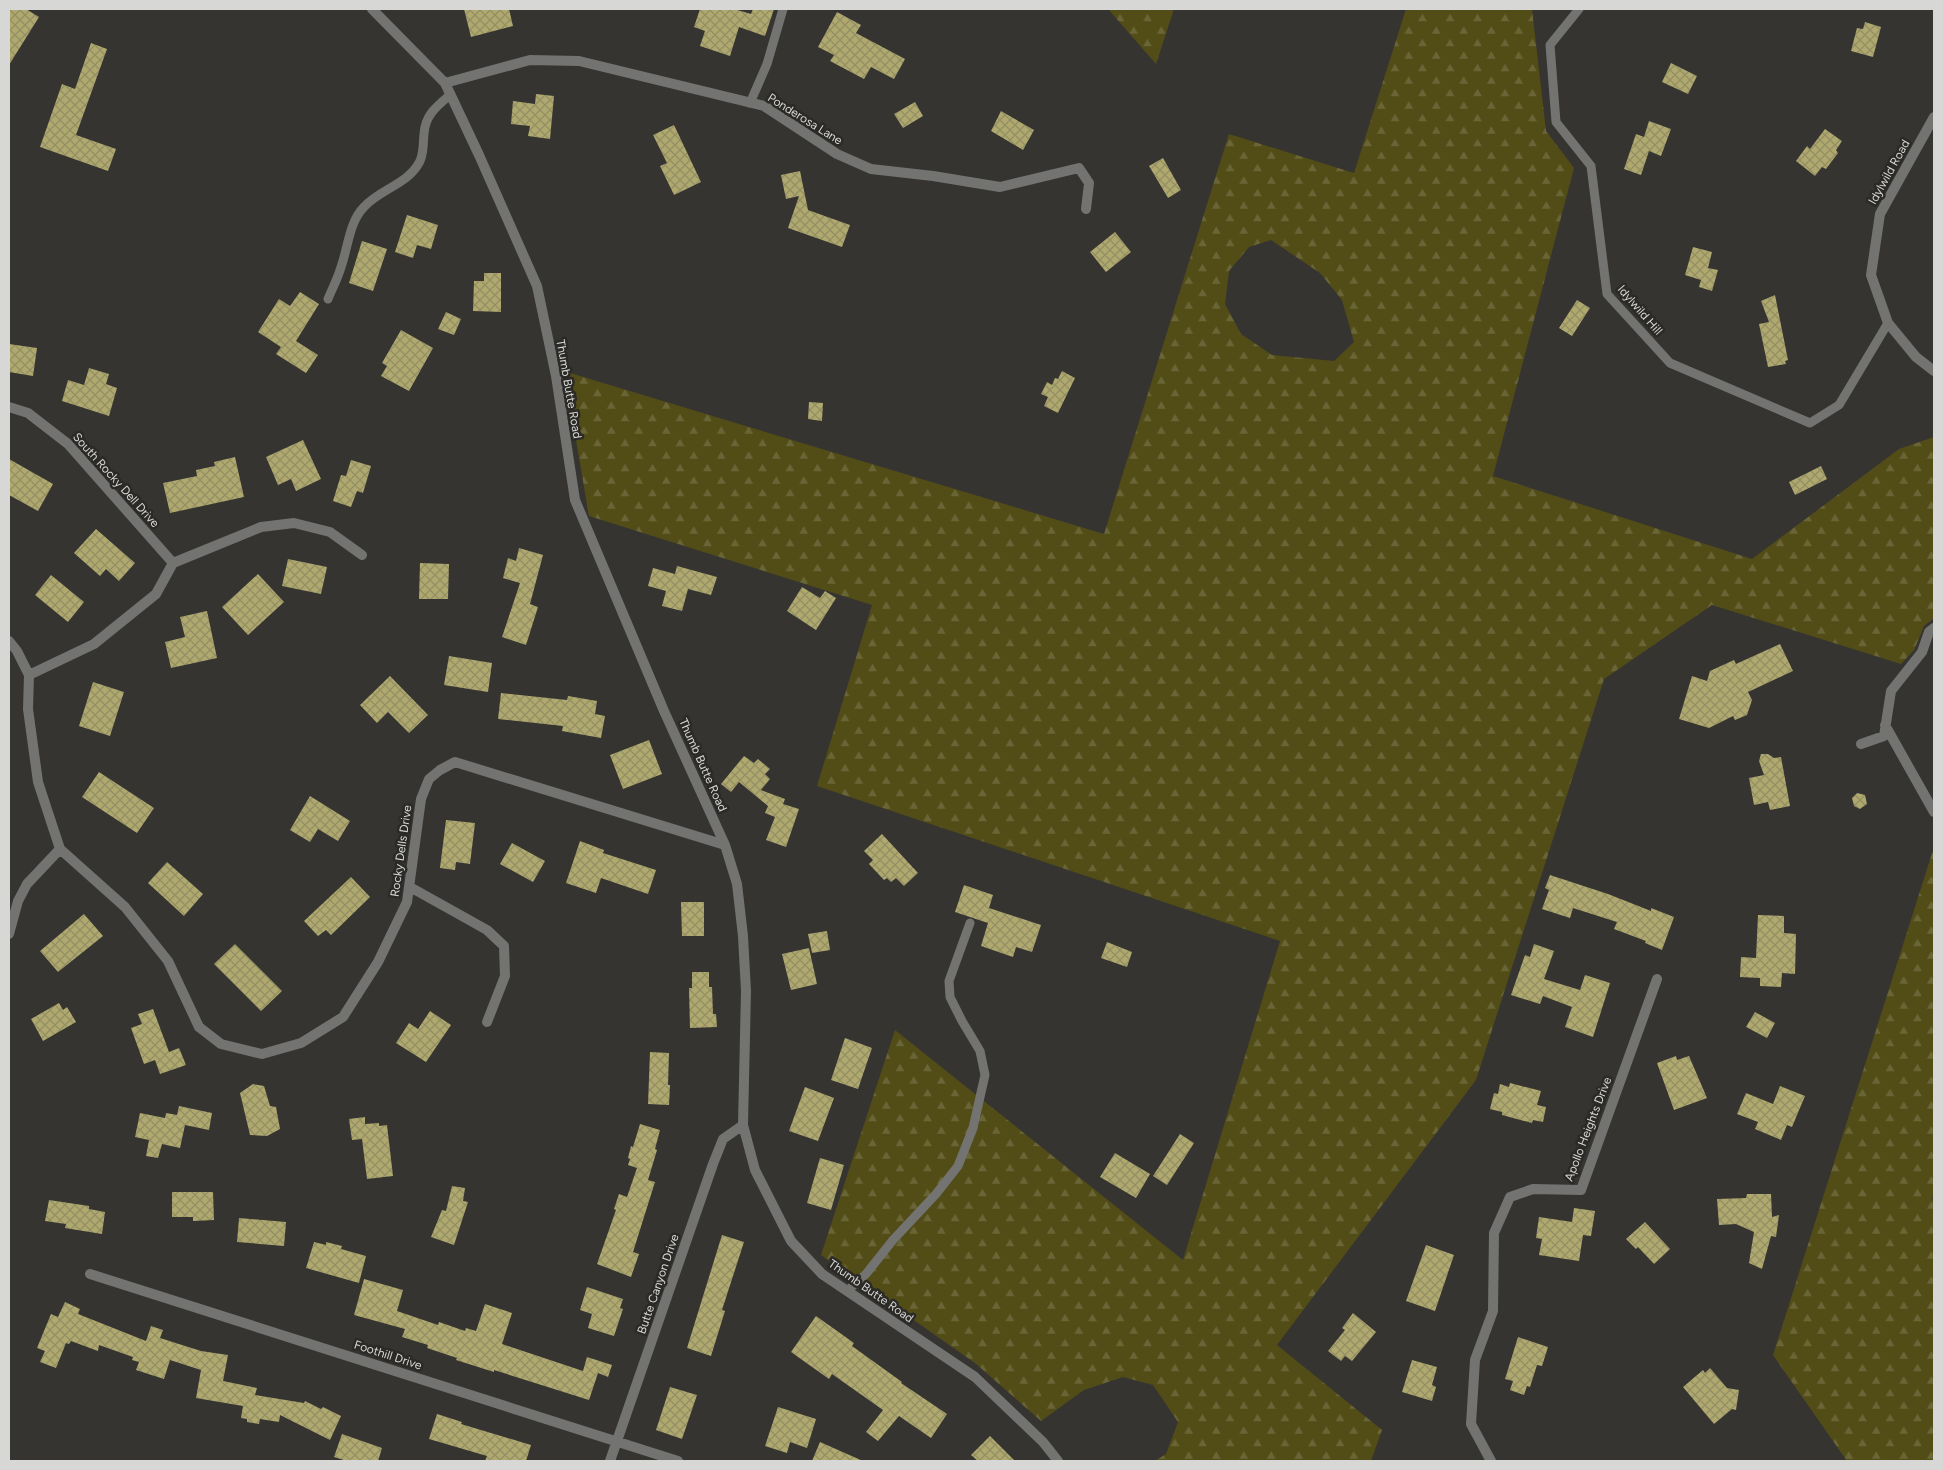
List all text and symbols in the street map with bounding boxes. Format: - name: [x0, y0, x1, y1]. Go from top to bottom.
- street label: Ponderosa Lane: [765, 90, 845, 148]
- street label: Idylwild Road: [1865, 137, 1913, 207]
- street label: Idylwild Hill: [1615, 282, 1665, 338]
- street label: Thumb Butte Road: [553, 338, 585, 440]
- street label: South Rocky Dell Drive: [70, 430, 162, 530]
- street label: Thumb Butte Road: [676, 716, 730, 814]
- street label: Rocky Dells Drive: [388, 804, 414, 898]
- street label: Apollo Heights Drive: [1562, 1075, 1614, 1183]
- street label: Butte Canyon Drive: [634, 1232, 682, 1336]
- street label: Thumb Butte Road: [826, 1256, 916, 1326]
- street label: Foothill Drive: [352, 1337, 424, 1373]

